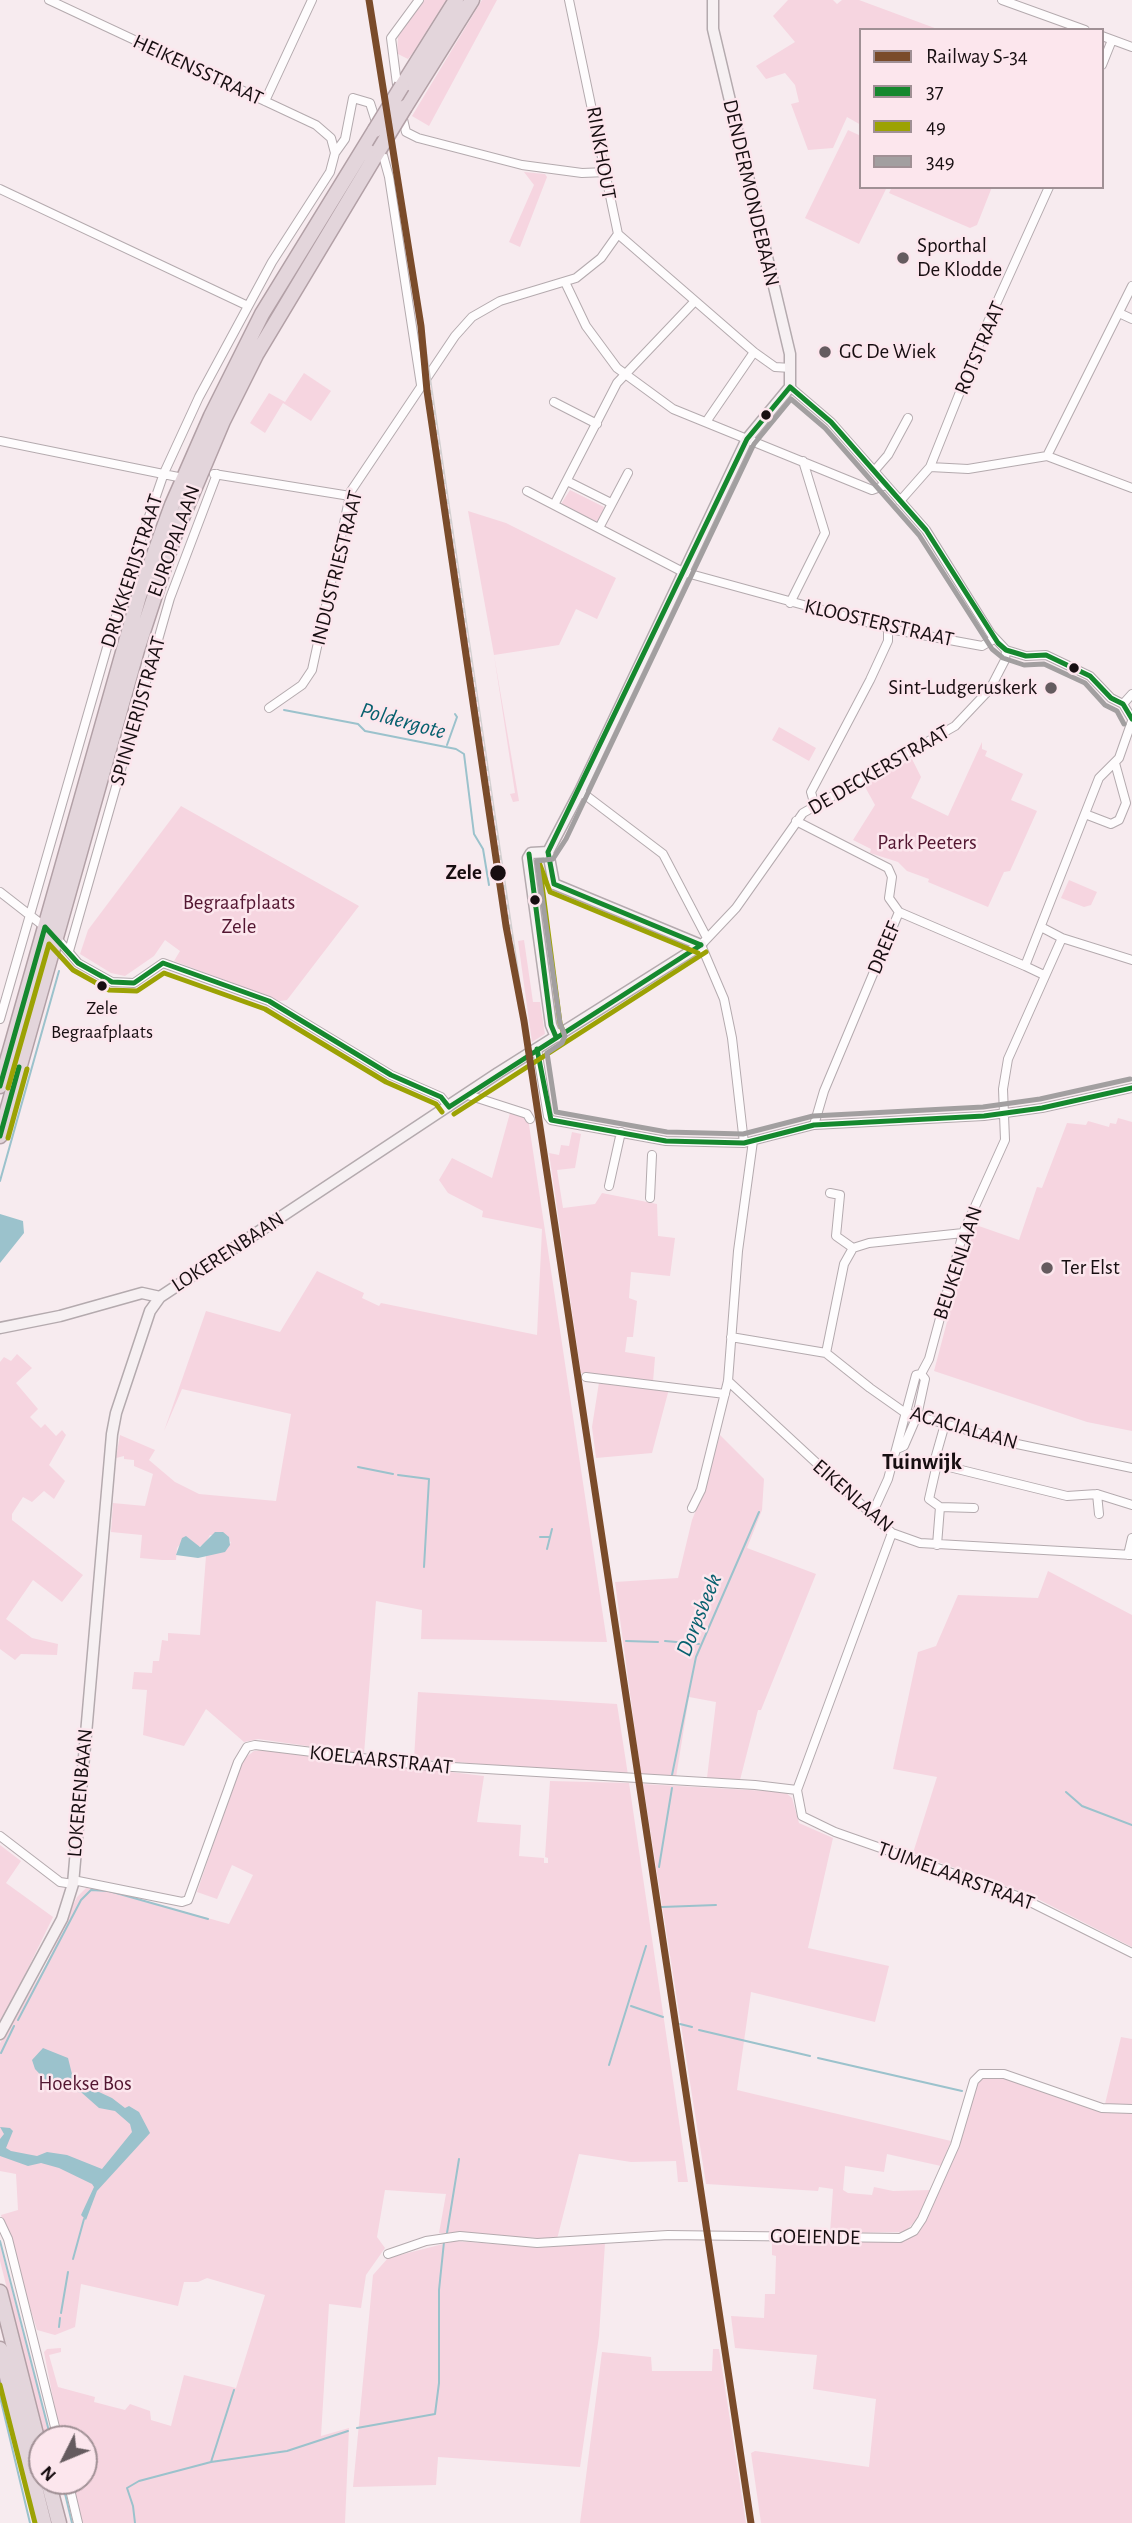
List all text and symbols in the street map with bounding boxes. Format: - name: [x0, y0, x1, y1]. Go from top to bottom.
- legend: [859, 28, 1104, 189]
- street label: HEIKENSSTRAAT: [129, 29, 267, 111]
- text: Railway S-34: [926, 46, 1028, 67]
- text: 37: [926, 81, 943, 102]
- street label: DENDERMONDEBAAN: [717, 97, 785, 289]
- street label: RINKHOUT: [580, 105, 622, 201]
- text: 49: [926, 116, 946, 137]
- text: 349: [926, 151, 955, 172]
- place label: Sporthal De Klodde: [917, 233, 1002, 283]
- marker: Sporthal De Klodde: [895, 250, 911, 266]
- street label: ROTSTRAAT: [949, 298, 1011, 398]
- place label: GC De Wiek: [839, 339, 936, 365]
- marker: GC De Wiek: [817, 344, 833, 360]
- unlabelled marker: [759, 408, 773, 422]
- street label: EUROPALAAN: [142, 482, 206, 600]
- street label: INDUSTRIESTRAAT: [306, 488, 368, 648]
- street label: DRUKKERIJSTRAAT: [95, 491, 169, 651]
- street label: KLOOSTERSTRAAT: [802, 594, 956, 652]
- street label: SPINNERIJSTRAAT: [105, 634, 171, 788]
- unlabelled marker: [1067, 661, 1081, 675]
- place label: Sint-Ludgeruskerk: [888, 675, 1037, 701]
- marker: Sint-Ludgeruskerk: [1043, 680, 1059, 696]
- water label: Poldergote: [357, 696, 449, 746]
- street label: DE DECKERSTRAAT: [804, 719, 954, 821]
- park label: Park Peeters: [877, 830, 977, 856]
- place label: Zele: [446, 860, 482, 886]
- marker: Zele: [488, 863, 508, 883]
- park label: Begraafplaats Zele: [183, 890, 295, 940]
- unlabelled marker: [528, 893, 542, 907]
- street label: DREEF: [862, 918, 906, 978]
- marker: Zele Begraafplaats: [95, 979, 109, 993]
- place label: Zele Begraafplaats: [51, 997, 153, 1041]
- street label: BEUKENLAAN: [928, 1203, 988, 1323]
- street label: LOKERENBAAN: [167, 1206, 289, 1298]
- place label: Ter Elst: [1061, 1255, 1120, 1281]
- marker: Ter Elst: [1039, 1260, 1055, 1276]
- street label: ACACIALAAN: [907, 1401, 1021, 1455]
- district label: Tuinwijk: [882, 1448, 962, 1476]
- street label: EIKENLAAN: [807, 1454, 899, 1538]
- water label: Dorpsbeek: [670, 1570, 728, 1660]
- street label: LOKERENBAAN: [62, 1728, 98, 1858]
- street label: KOELAARSTRAAT: [308, 1740, 454, 1780]
- street label: TUIMELAARSTRAAT: [874, 1836, 1038, 1916]
- park label: Hoekse Bos: [38, 2071, 132, 2097]
- street label: GOEIENDE: [770, 2224, 860, 2250]
- north arrow: [28, 2425, 98, 2495]
- text: N: [37, 2462, 60, 2485]

